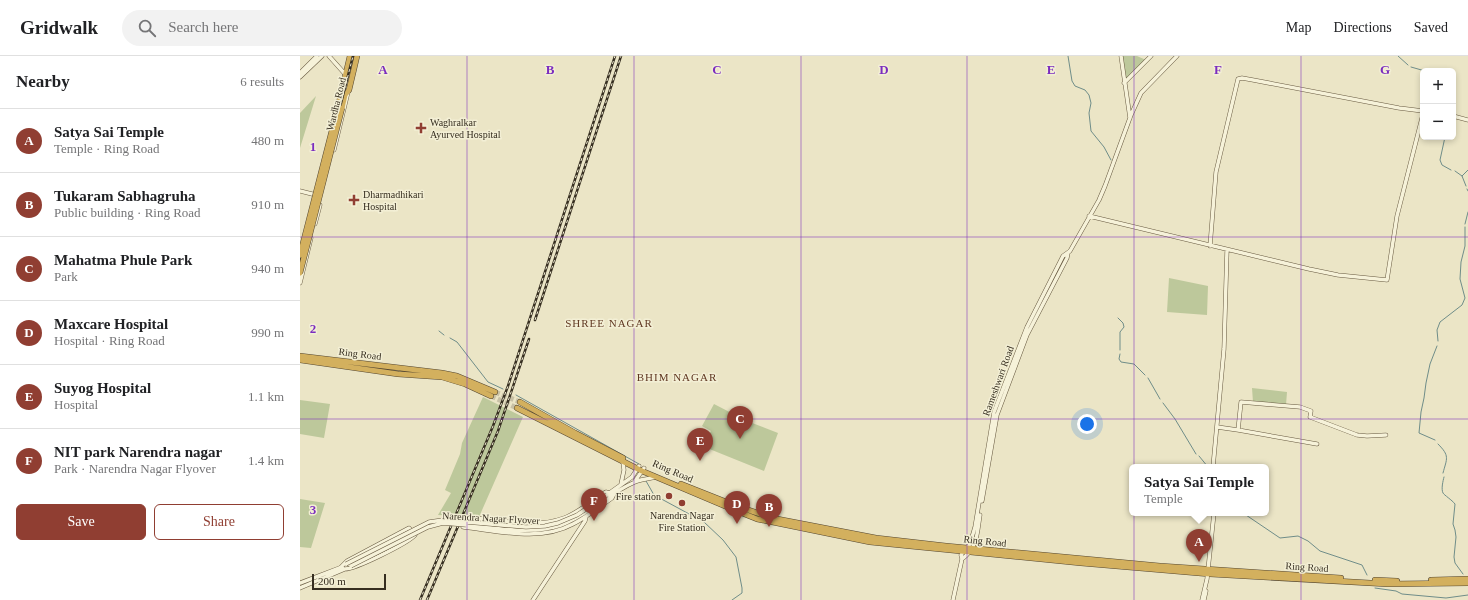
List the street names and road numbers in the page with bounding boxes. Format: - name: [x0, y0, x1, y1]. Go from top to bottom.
- street label: Wardha Road: [324, 76, 348, 132]
- street label: Rameshwari Road: [980, 345, 1016, 417]
- street label: Ring Road: [338, 346, 382, 362]
- street label: Ring Road: [651, 458, 695, 484]
- street label: Narendra Nagar Flyover: [442, 510, 541, 526]
- street label: Ring Road: [963, 533, 1007, 549]
- street label: Ring Road: [1285, 560, 1329, 574]

